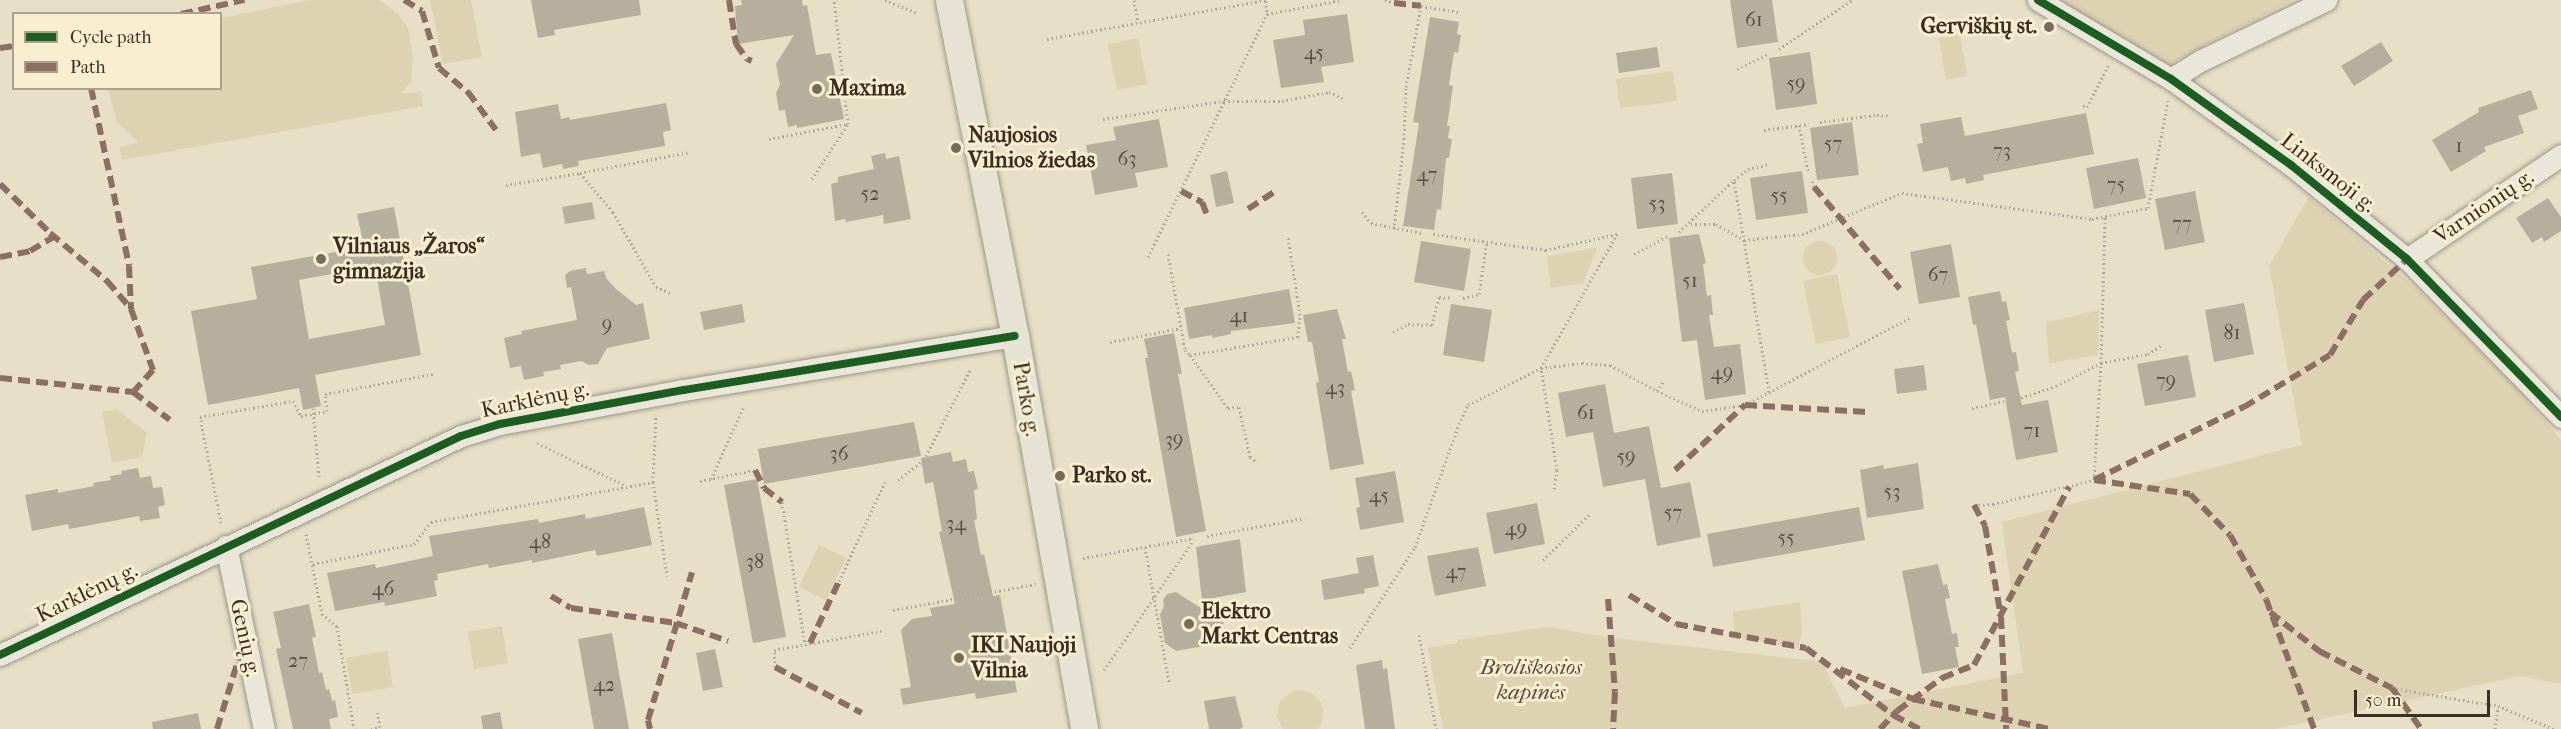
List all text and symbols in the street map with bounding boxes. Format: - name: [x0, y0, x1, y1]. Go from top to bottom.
- house number: 61: [1745, 7, 1763, 31]
- legend: [12, 12, 222, 90]
- place label: Gerviškių st.: [1921, 14, 2037, 40]
- marker: Gerviškių st.: [2042, 20, 2056, 34]
- text: Cycle path: [70, 27, 151, 48]
- house number: 45: [1304, 40, 1324, 64]
- text: Path: [70, 57, 106, 78]
- house number: 59: [1786, 71, 1806, 95]
- place label: Maxima: [829, 76, 906, 102]
- marker: Maxima: [810, 82, 824, 96]
- place label: Naujosios Vilnios žiedas: [968, 122, 1095, 174]
- street label: Linksmoji g.: [2275, 128, 2381, 218]
- house number: 57: [1824, 131, 1842, 155]
- house number: 1: [2455, 133, 2463, 157]
- house number: 73: [1993, 138, 2011, 162]
- marker: Naujosios Vilnios žiedas: [949, 141, 963, 155]
- house number: 63: [1117, 146, 1137, 170]
- house number: 47: [1417, 162, 1437, 186]
- street label: Varnionių g.: [2429, 164, 2539, 250]
- house number: 75: [2107, 172, 2125, 196]
- house number: 52: [861, 181, 879, 205]
- house number: 55: [1770, 183, 1788, 207]
- house number: 53: [1649, 191, 1665, 215]
- house number: 77: [2172, 211, 2192, 235]
- place label: Vilniaus „Žaros“ gimnazija: [333, 233, 485, 284]
- marker: Vilniaus „Žaros“ gimnazija: [314, 252, 328, 266]
- house number: 67: [1928, 262, 1948, 286]
- house number: 51: [1682, 268, 1698, 292]
- house number: 41: [1230, 303, 1248, 327]
- house number: 9: [602, 312, 612, 336]
- house number: 81: [2223, 320, 2241, 344]
- street label: Parko g.: [1006, 360, 1046, 438]
- house number: 49: [1711, 360, 1733, 384]
- house number: 79: [2156, 368, 2176, 392]
- house number: 43: [1325, 375, 1345, 399]
- street label: Karklėnų g.: [479, 376, 591, 424]
- house number: 61: [1577, 400, 1595, 424]
- house number: 71: [2024, 418, 2040, 442]
- house number: 39: [1165, 427, 1183, 451]
- house number: 36: [829, 441, 849, 465]
- house number: 59: [1616, 444, 1636, 468]
- place label: Parko st.: [1072, 463, 1151, 489]
- marker: Parko st.: [1053, 469, 1067, 483]
- house number: 53: [1884, 479, 1900, 503]
- house number: 45: [1369, 483, 1389, 507]
- house number: 57: [1664, 500, 1682, 524]
- house number: 34: [946, 511, 966, 535]
- house number: 49: [1505, 516, 1527, 540]
- house number: 55: [1777, 525, 1795, 549]
- house number: 48: [529, 529, 551, 553]
- house number: 38: [746, 549, 764, 573]
- street label: Karklėnų g.: [32, 557, 142, 629]
- house number: 47: [1446, 559, 1466, 583]
- house number: 46: [372, 576, 394, 600]
- street label: Genių g.: [224, 597, 266, 679]
- place label: Elektro Markt Centras: [1201, 598, 1338, 650]
- marker: Elektro Markt Centras: [1182, 617, 1196, 631]
- place label: IKI Naujoji Vilnia: [971, 632, 1076, 684]
- house number: 27: [288, 648, 308, 672]
- marker: IKI Naujoji Vilnia: [952, 651, 966, 665]
- park label: Broliškosios kapinės: [1480, 654, 1582, 706]
- house number: 42: [593, 672, 615, 696]
- scale bar: [2357, 678, 2494, 716]
- text: 50 m: [2365, 690, 2401, 711]

